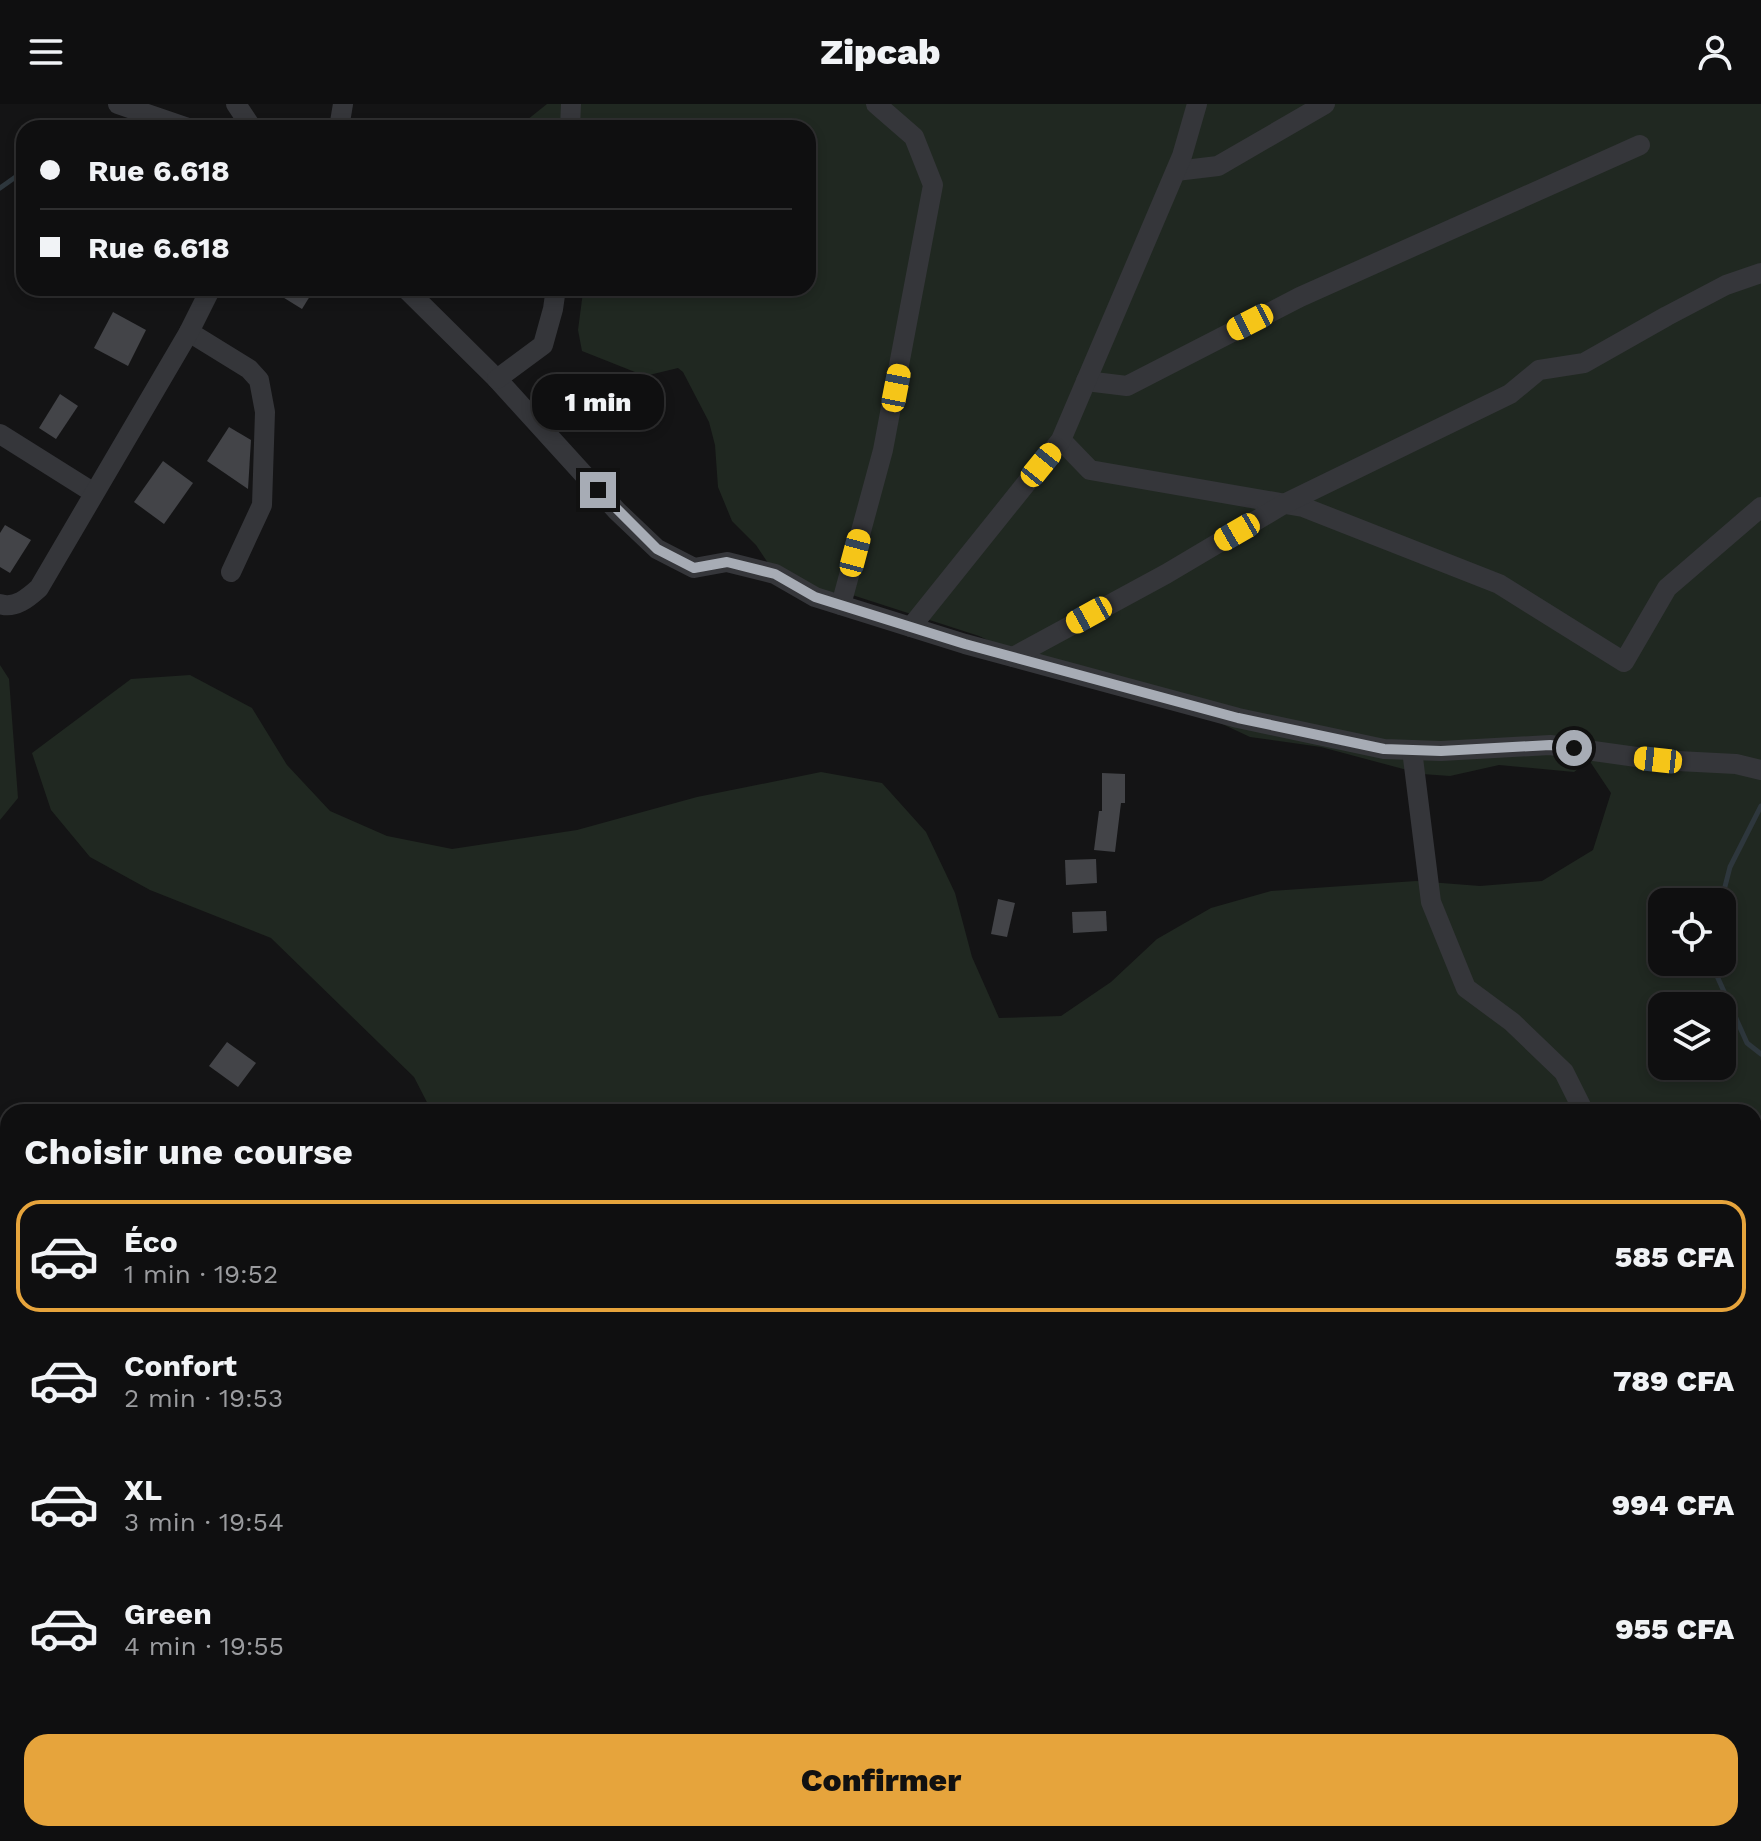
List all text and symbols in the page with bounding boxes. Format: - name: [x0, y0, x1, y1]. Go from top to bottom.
- icon: menu: [24, 30, 68, 74]
- icon: person: [1693, 30, 1737, 74]
- text: Zipcab: [820, 31, 941, 73]
- text: Rue 6.618: [88, 153, 230, 188]
- text: Rue 6.618: [88, 230, 230, 265]
- car: [1223, 300, 1277, 344]
- car: [880, 362, 912, 414]
- callout: 1 min: [532, 374, 664, 430]
- text: 1 min: [565, 387, 631, 417]
- car: [1017, 439, 1065, 491]
- route end: [580, 472, 616, 508]
- car: [1210, 510, 1264, 554]
- car: [837, 527, 873, 579]
- car: [1062, 593, 1116, 637]
- route start: [1556, 730, 1592, 766]
- car: [1633, 746, 1683, 774]
- map controls: [1648, 888, 1736, 1080]
- button: locate: [1648, 888, 1736, 976]
- button: layers: [1648, 992, 1736, 1080]
- text: Choisir une course: [24, 1131, 353, 1173]
- icon: car: [28, 1220, 100, 1292]
- text: Éco: [124, 1224, 178, 1259]
- text: 585 CFA: [1615, 1239, 1734, 1274]
- text: 1 min · 19:52: [124, 1259, 278, 1289]
- icon: car: [28, 1344, 100, 1416]
- text: Confort: [124, 1348, 237, 1383]
- text: 789 CFA: [1613, 1363, 1734, 1398]
- text: 2 min · 19:53: [124, 1383, 283, 1413]
- icon: car: [28, 1468, 100, 1540]
- text: XL: [124, 1472, 162, 1507]
- text: 994 CFA: [1612, 1487, 1734, 1522]
- text: 3 min · 19:54: [124, 1507, 284, 1537]
- icon: car: [28, 1592, 100, 1664]
- text: Green: [124, 1596, 212, 1631]
- text: 955 CFA: [1615, 1611, 1734, 1646]
- text: 4 min · 19:55: [124, 1631, 284, 1661]
- button: Confirmer: [24, 1734, 1738, 1826]

